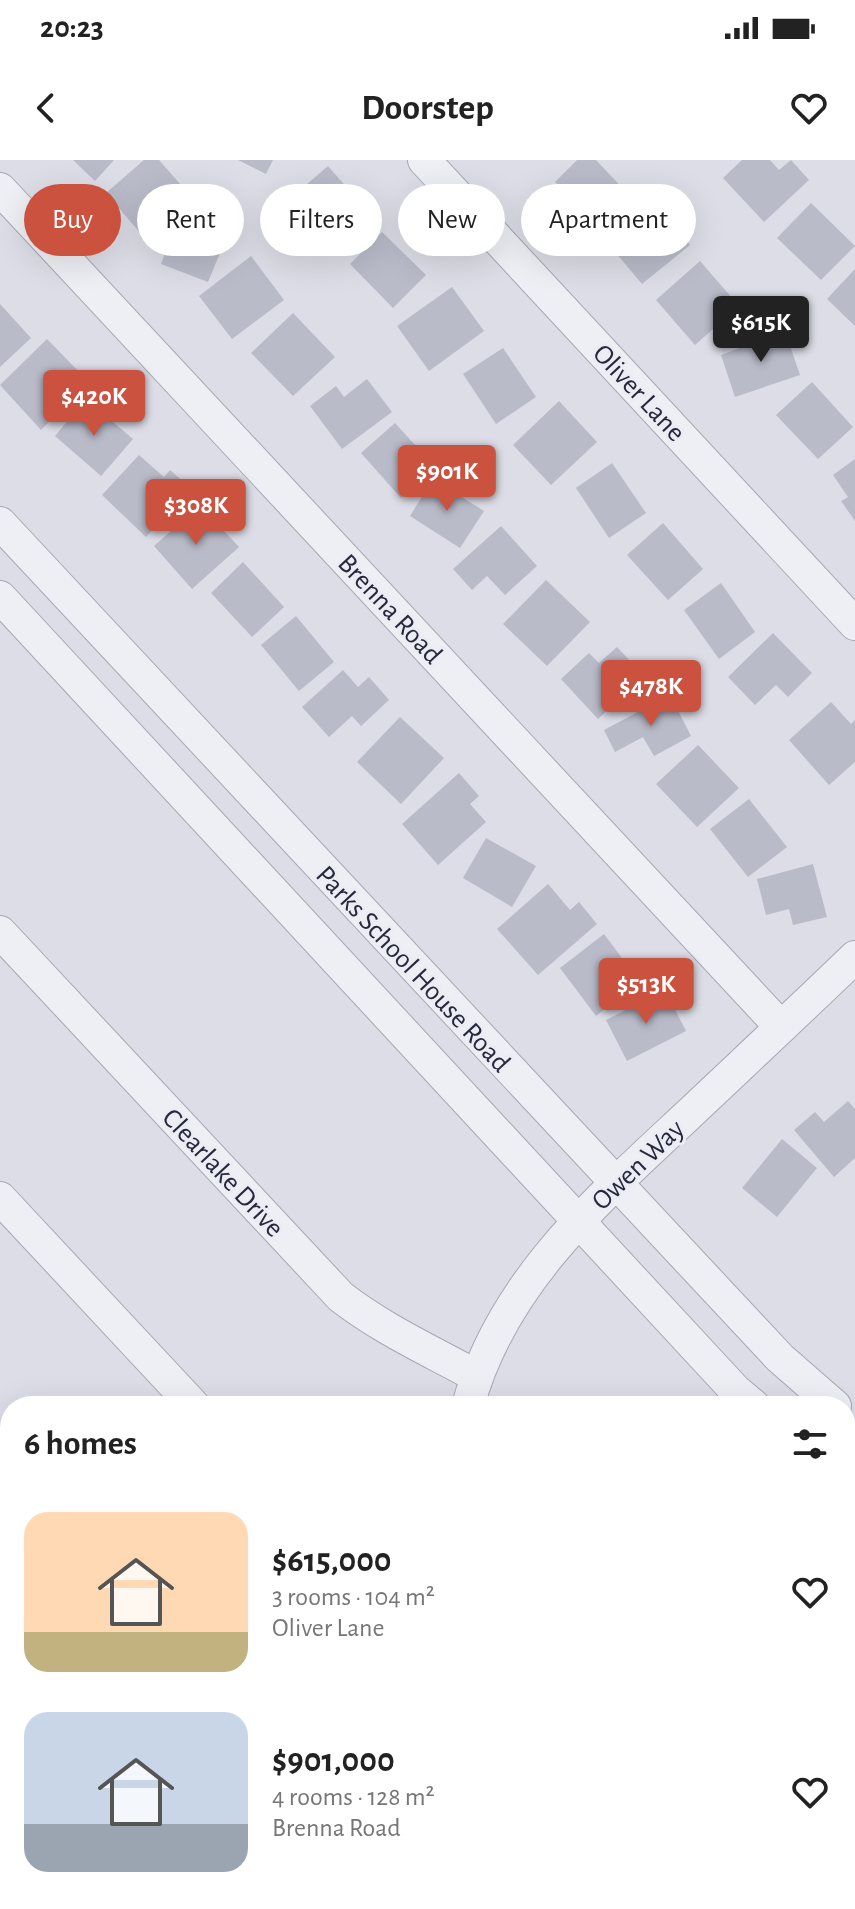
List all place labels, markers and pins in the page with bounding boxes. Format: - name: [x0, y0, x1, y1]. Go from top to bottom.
- pin: $615K: [705, 296, 817, 364]
- pin: $420K: [38, 370, 150, 438]
- pin: $901K: [391, 445, 503, 513]
- pin: $308K: [140, 479, 252, 547]
- pin: $478K: [595, 660, 707, 728]
- pin: $513K: [590, 958, 702, 1026]

